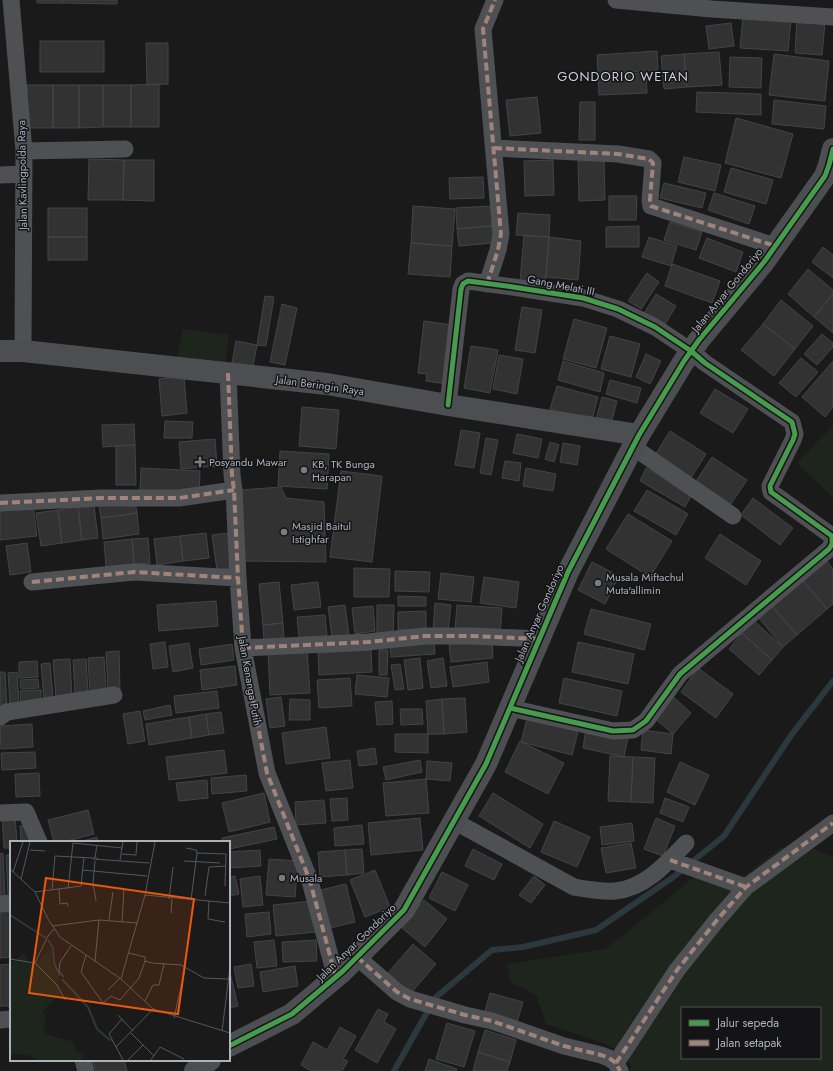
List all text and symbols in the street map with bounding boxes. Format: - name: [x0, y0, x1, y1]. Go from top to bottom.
- district label: GONDORIO WETAN: [557, 67, 689, 86]
- street label: Jalan Kavlingpolda Raya: [13, 120, 31, 232]
- street label: Jalan Anyar Gondoriyo: [687, 244, 766, 337]
- street label: Gang Melati III: [526, 271, 596, 299]
- street label: Jalan Beringin Raya: [273, 371, 365, 399]
- place label: Posyandu Mawar: [209, 454, 287, 470]
- marker: Posyandu Mawar: [194, 456, 206, 468]
- place label: KB, TK Bunga Harapan: [312, 456, 375, 485]
- marker: KB, TK Bunga Harapan: [299, 465, 309, 475]
- place label: Masjid Baitul Istighfar: [292, 518, 351, 547]
- marker: Masjid Baitul Istighfar: [279, 527, 289, 537]
- street label: Jalan Anyar Gondoriyo: [510, 562, 568, 666]
- place label: Musala Miftachul Muta'allimin: [606, 569, 684, 598]
- marker: Musala Miftachul Muta'allimin: [593, 578, 603, 588]
- street label: Jalan Kenanga Putih: [234, 633, 266, 727]
- inset map: [10, 841, 230, 1061]
- place label: Musala: [290, 870, 322, 886]
- marker: Musala: [277, 873, 287, 883]
- street label: Jalan Anyar Gondoriyo: [311, 900, 399, 986]
- legend: [681, 1007, 821, 1059]
- text: Jalur sepeda: [715, 1014, 779, 1032]
- text: Jalan setapak: [715, 1034, 782, 1052]

